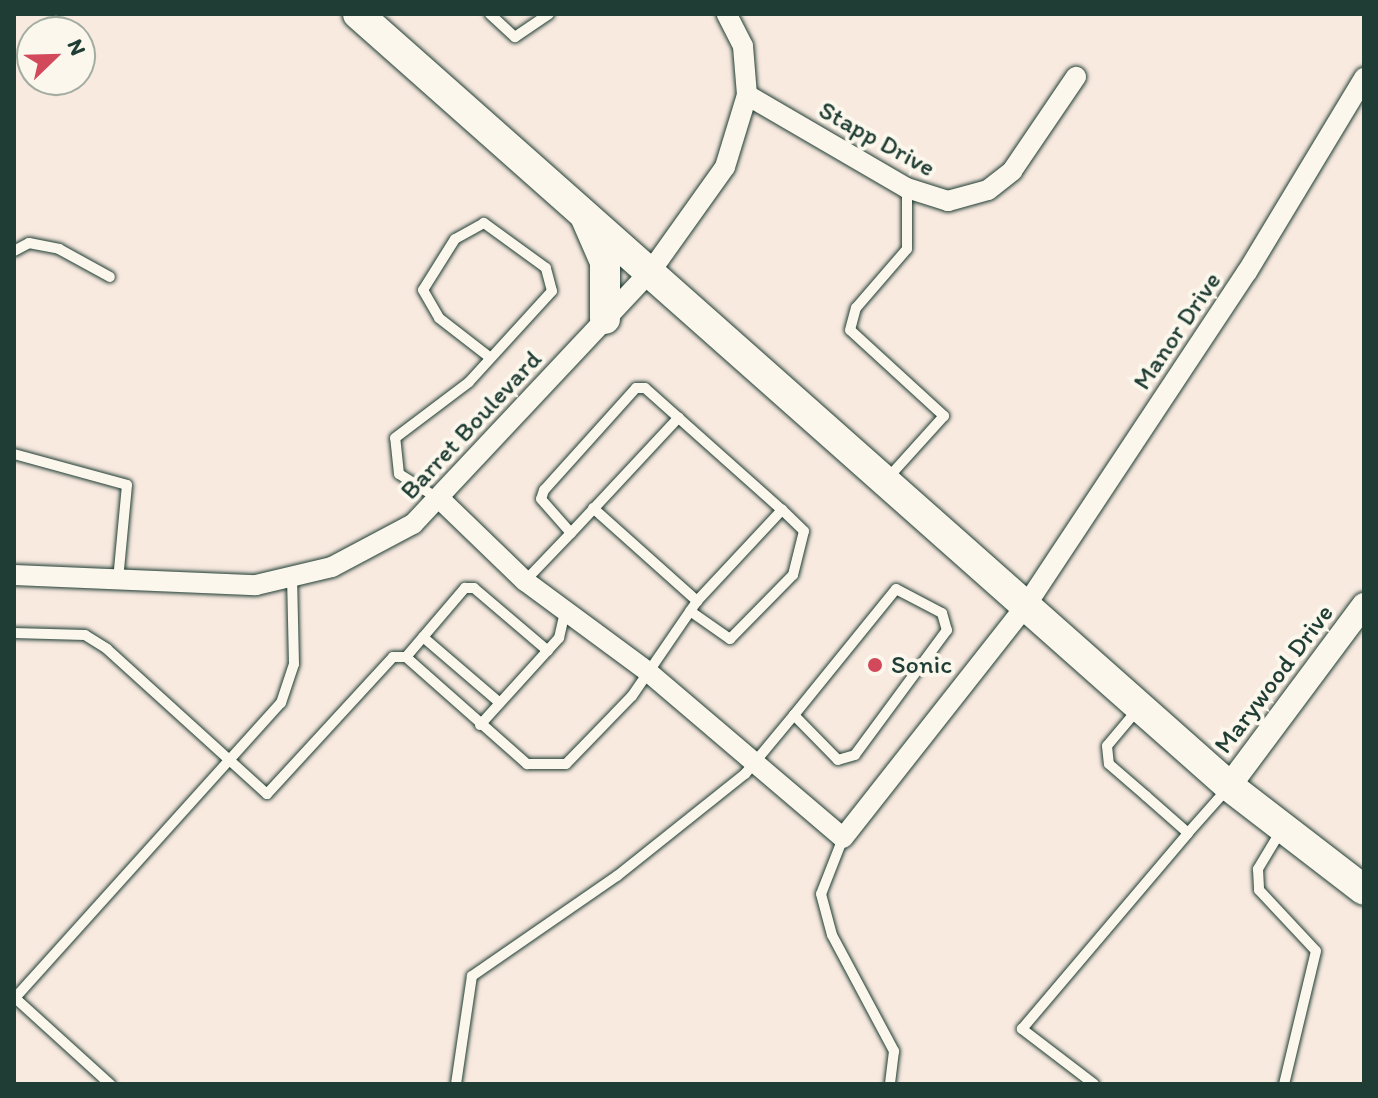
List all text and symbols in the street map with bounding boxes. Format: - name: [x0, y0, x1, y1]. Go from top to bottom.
- north arrow: [16, 16, 96, 96]
- text: N: [61, 35, 92, 59]
- street label: Stapp Drive: [813, 94, 941, 184]
- street label: Manor Drive: [1126, 266, 1228, 396]
- street label: Barret Boulevard: [394, 344, 548, 506]
- street label: Marywood Drive: [1208, 598, 1340, 760]
- place label: Sonic: [891, 649, 952, 681]
- marker: Sonic: [866, 656, 884, 674]

